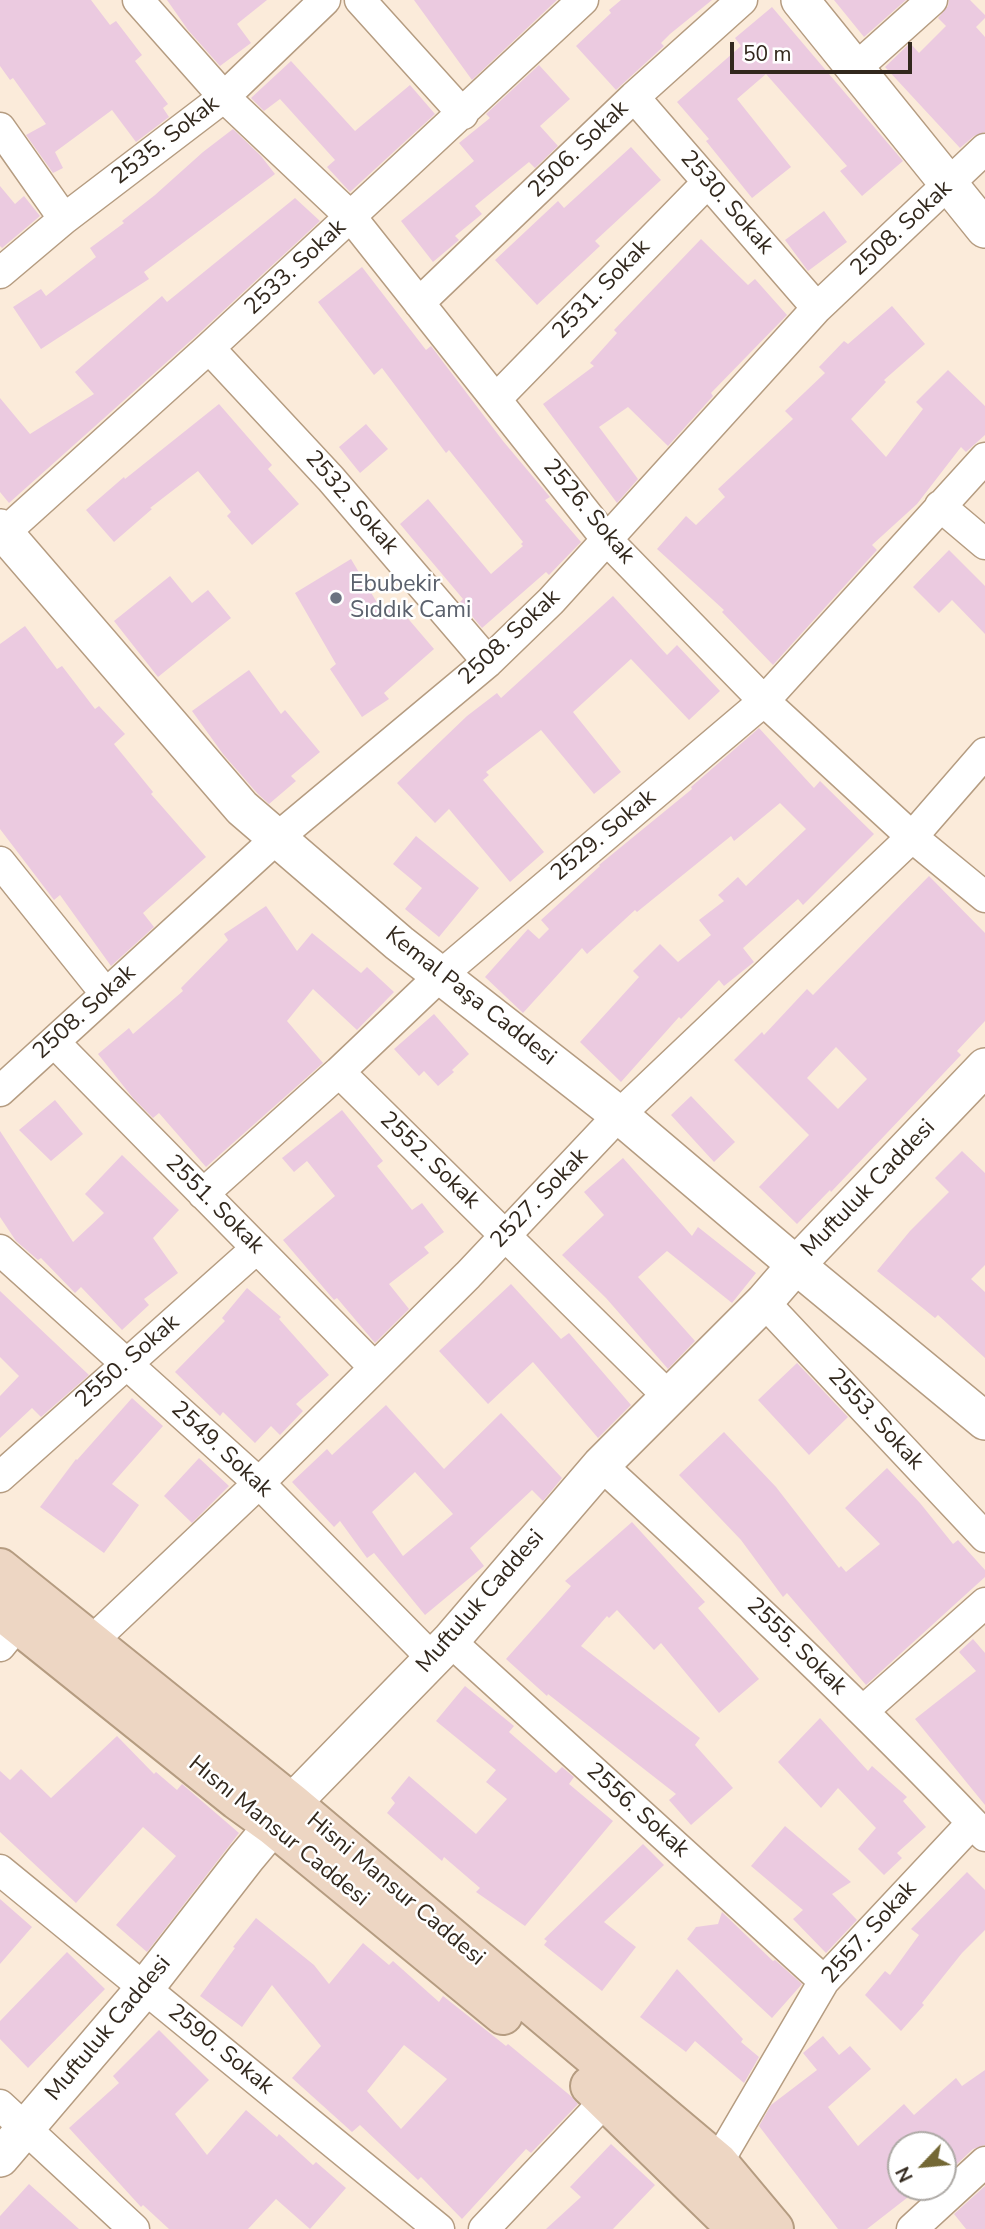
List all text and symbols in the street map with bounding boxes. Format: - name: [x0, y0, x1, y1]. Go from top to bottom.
- scale bar: [733, 28, 915, 72]
- text: 50 m: [743, 40, 792, 68]
- street label: 2535. Sokak: [107, 91, 225, 191]
- street label: 2506. Sokak: [523, 95, 635, 205]
- street label: 2530. Sokak: [673, 146, 779, 260]
- street label: 2508. Sokak: [846, 175, 958, 283]
- street label: 2533. Sokak: [240, 214, 352, 322]
- street label: 2531. Sokak: [547, 234, 657, 346]
- street label: 2532. Sokak: [298, 446, 404, 560]
- street label: 2526. Sokak: [536, 454, 640, 570]
- place label: Ebubekir Sıddık Cami: [350, 571, 471, 625]
- street label: 2508. Sokak: [454, 584, 566, 692]
- marker: Ebubekir Sıddık Cami: [328, 590, 344, 606]
- street label: 2529. Sokak: [546, 784, 662, 888]
- street label: Kemal Paşa Caddesi: [379, 922, 561, 1072]
- street label: 2508. Sokak: [28, 960, 142, 1066]
- street label: 2552. Sokak: [373, 1106, 485, 1216]
- street label: Muftuluk Caddesi: [796, 1114, 942, 1264]
- street label: 2527. Sokak: [485, 1143, 595, 1255]
- street label: 2551. Sokak: [159, 1150, 269, 1260]
- street label: 2550. Sokak: [71, 1309, 185, 1415]
- street label: 2553. Sokak: [821, 1364, 929, 1476]
- street label: 2549. Sokak: [165, 1396, 277, 1504]
- street label: Muftuluk Caddesi: [411, 1525, 551, 1679]
- street label: 2555. Sokak: [740, 1592, 852, 1702]
- street label: Hısnı Mansur Caddesi: [182, 1751, 374, 1913]
- street label: 2556. Sokak: [580, 1758, 694, 1864]
- street label: Hisni Mansur Caddesi: [300, 1807, 490, 1973]
- street label: 2557. Sokak: [817, 1876, 923, 1990]
- street label: Muftuluk Caddesi: [40, 1951, 178, 2107]
- street label: 2590. Sokak: [161, 1999, 279, 2101]
- north arrow: [887, 2131, 957, 2201]
- text: N: [890, 2162, 920, 2186]

